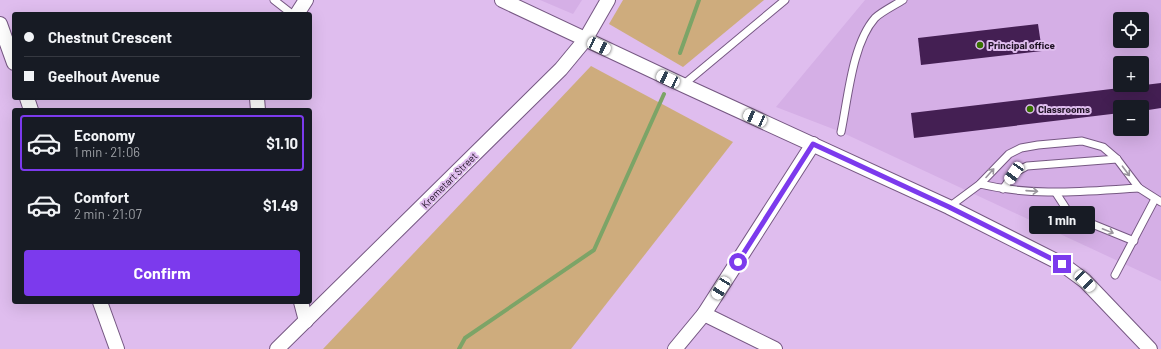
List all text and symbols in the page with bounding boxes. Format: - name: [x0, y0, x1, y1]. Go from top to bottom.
- map controls: [1113, 12, 1149, 136]
- button: locate: [1113, 12, 1149, 48]
- text: Chestnut Crescent: [48, 28, 172, 46]
- car: [586, 35, 612, 57]
- place label: Principal office: [988, 39, 1056, 51]
- marker: Principal office: [975, 40, 985, 50]
- button: +: [1113, 56, 1149, 92]
- text: Geelhout Avenue: [48, 67, 160, 85]
- car: [655, 68, 681, 90]
- button: −: [1113, 100, 1149, 136]
- place label: Classrooms: [1038, 103, 1090, 115]
- marker: Classrooms: [1025, 104, 1035, 114]
- car: [742, 108, 768, 128]
- icon: car: [26, 125, 62, 161]
- text: Economy: [74, 126, 135, 144]
- text: $1.10: [266, 134, 298, 152]
- text: 1 min · 21:06: [74, 144, 140, 160]
- street label: Kremetart Street: [419, 149, 480, 210]
- car: [1002, 160, 1026, 186]
- one-way arrow: [1122, 166, 1131, 177]
- one-way arrow: [985, 168, 994, 178]
- icon: car: [26, 187, 62, 223]
- text: Comfort: [74, 188, 129, 206]
- one-way arrow: [1025, 188, 1038, 195]
- text: $1.49: [263, 196, 298, 214]
- text: 2 min · 21:07: [74, 206, 142, 222]
- callout: 1 min: [1029, 206, 1095, 234]
- text: 1 min: [1048, 212, 1076, 228]
- one-way arrow: [1102, 228, 1114, 236]
- button: Confirm: [24, 250, 300, 296]
- route start: [729, 253, 747, 271]
- route end: [1053, 255, 1071, 273]
- car: [1072, 268, 1098, 294]
- car: [710, 275, 732, 301]

